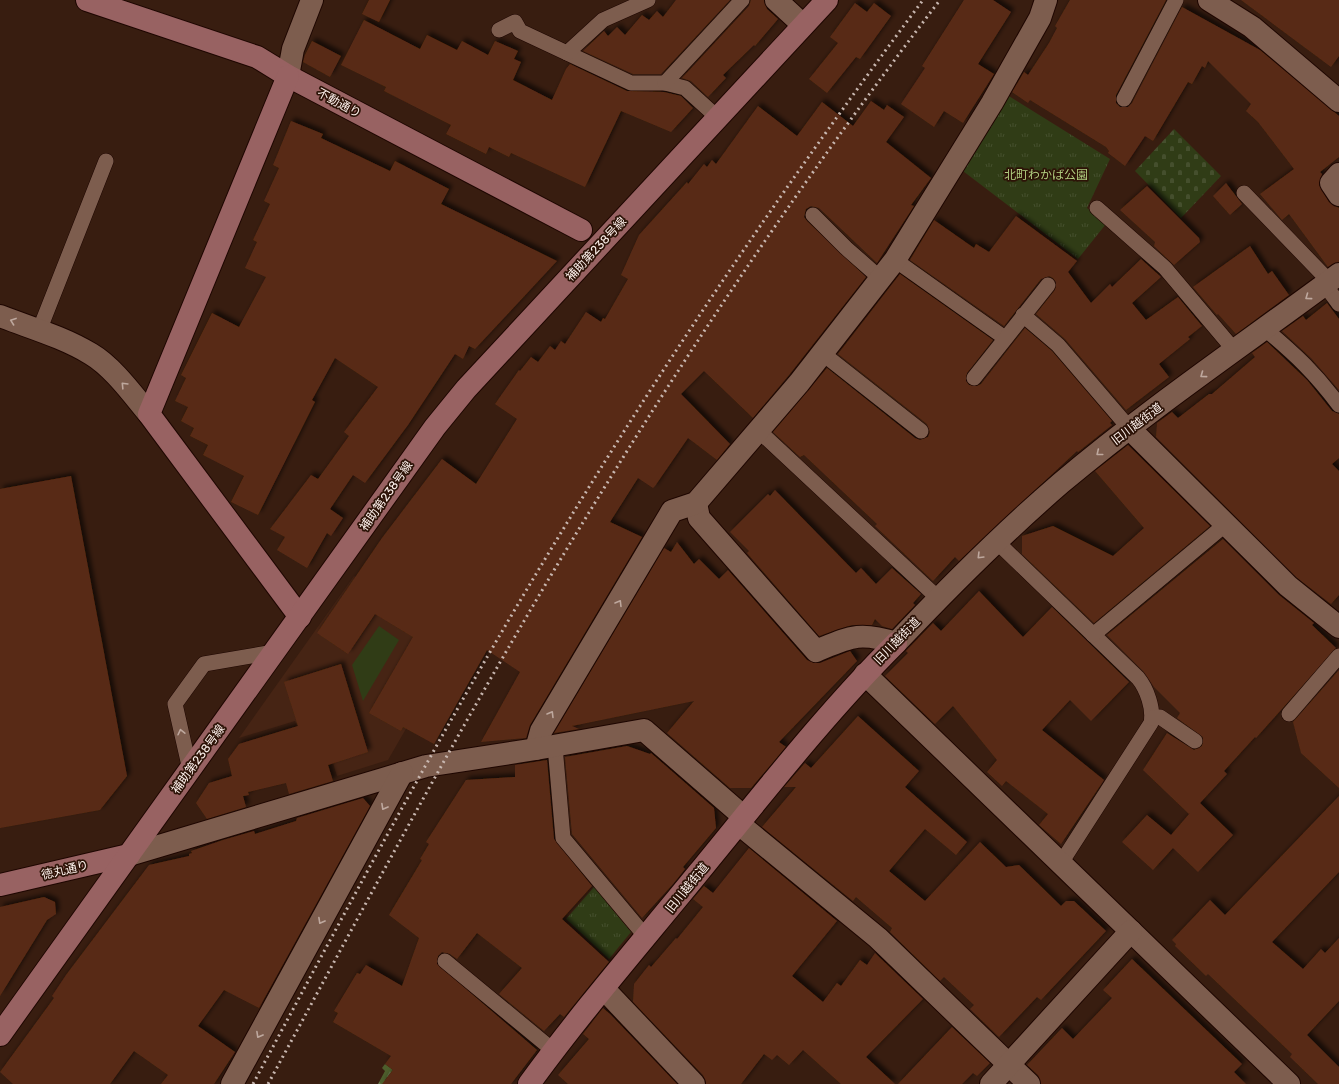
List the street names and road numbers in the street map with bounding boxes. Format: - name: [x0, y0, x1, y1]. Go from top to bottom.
- street label: 不動通り: [315, 86, 363, 120]
- street label: 補助第238号線: [563, 214, 629, 284]
- street label: 旧川越街道: [1109, 400, 1165, 448]
- street label: 補助第238号線: [357, 458, 415, 534]
- street label: 旧川越街道: [871, 615, 923, 667]
- street label: 補助第238号線: [168, 722, 228, 796]
- street label: 徳丸通り: [40, 858, 90, 882]
- street label: 旧川越街道: [663, 860, 711, 916]

